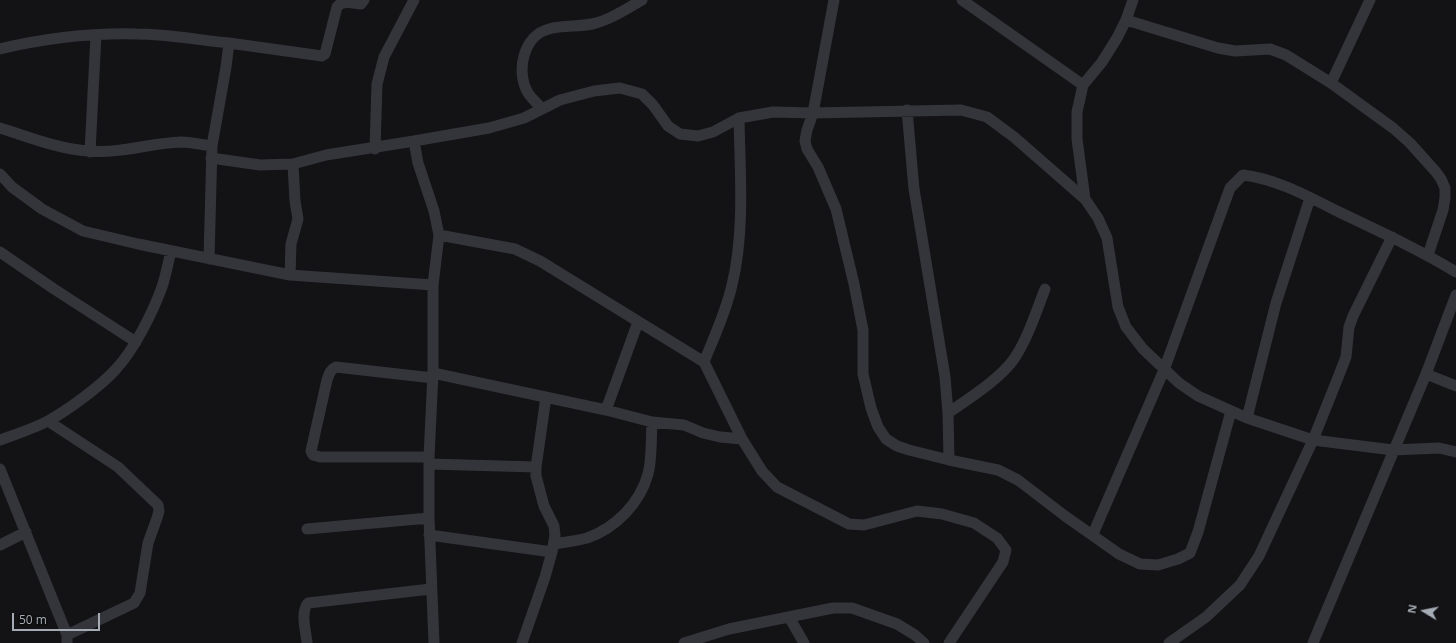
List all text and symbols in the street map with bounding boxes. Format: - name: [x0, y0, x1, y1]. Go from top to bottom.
- north arrow: [1404, 591, 1444, 631]
- text: N: [1404, 603, 1420, 615]
- scale bar: [14, 605, 102, 631]
- text: 50 m: [19, 611, 47, 628]

